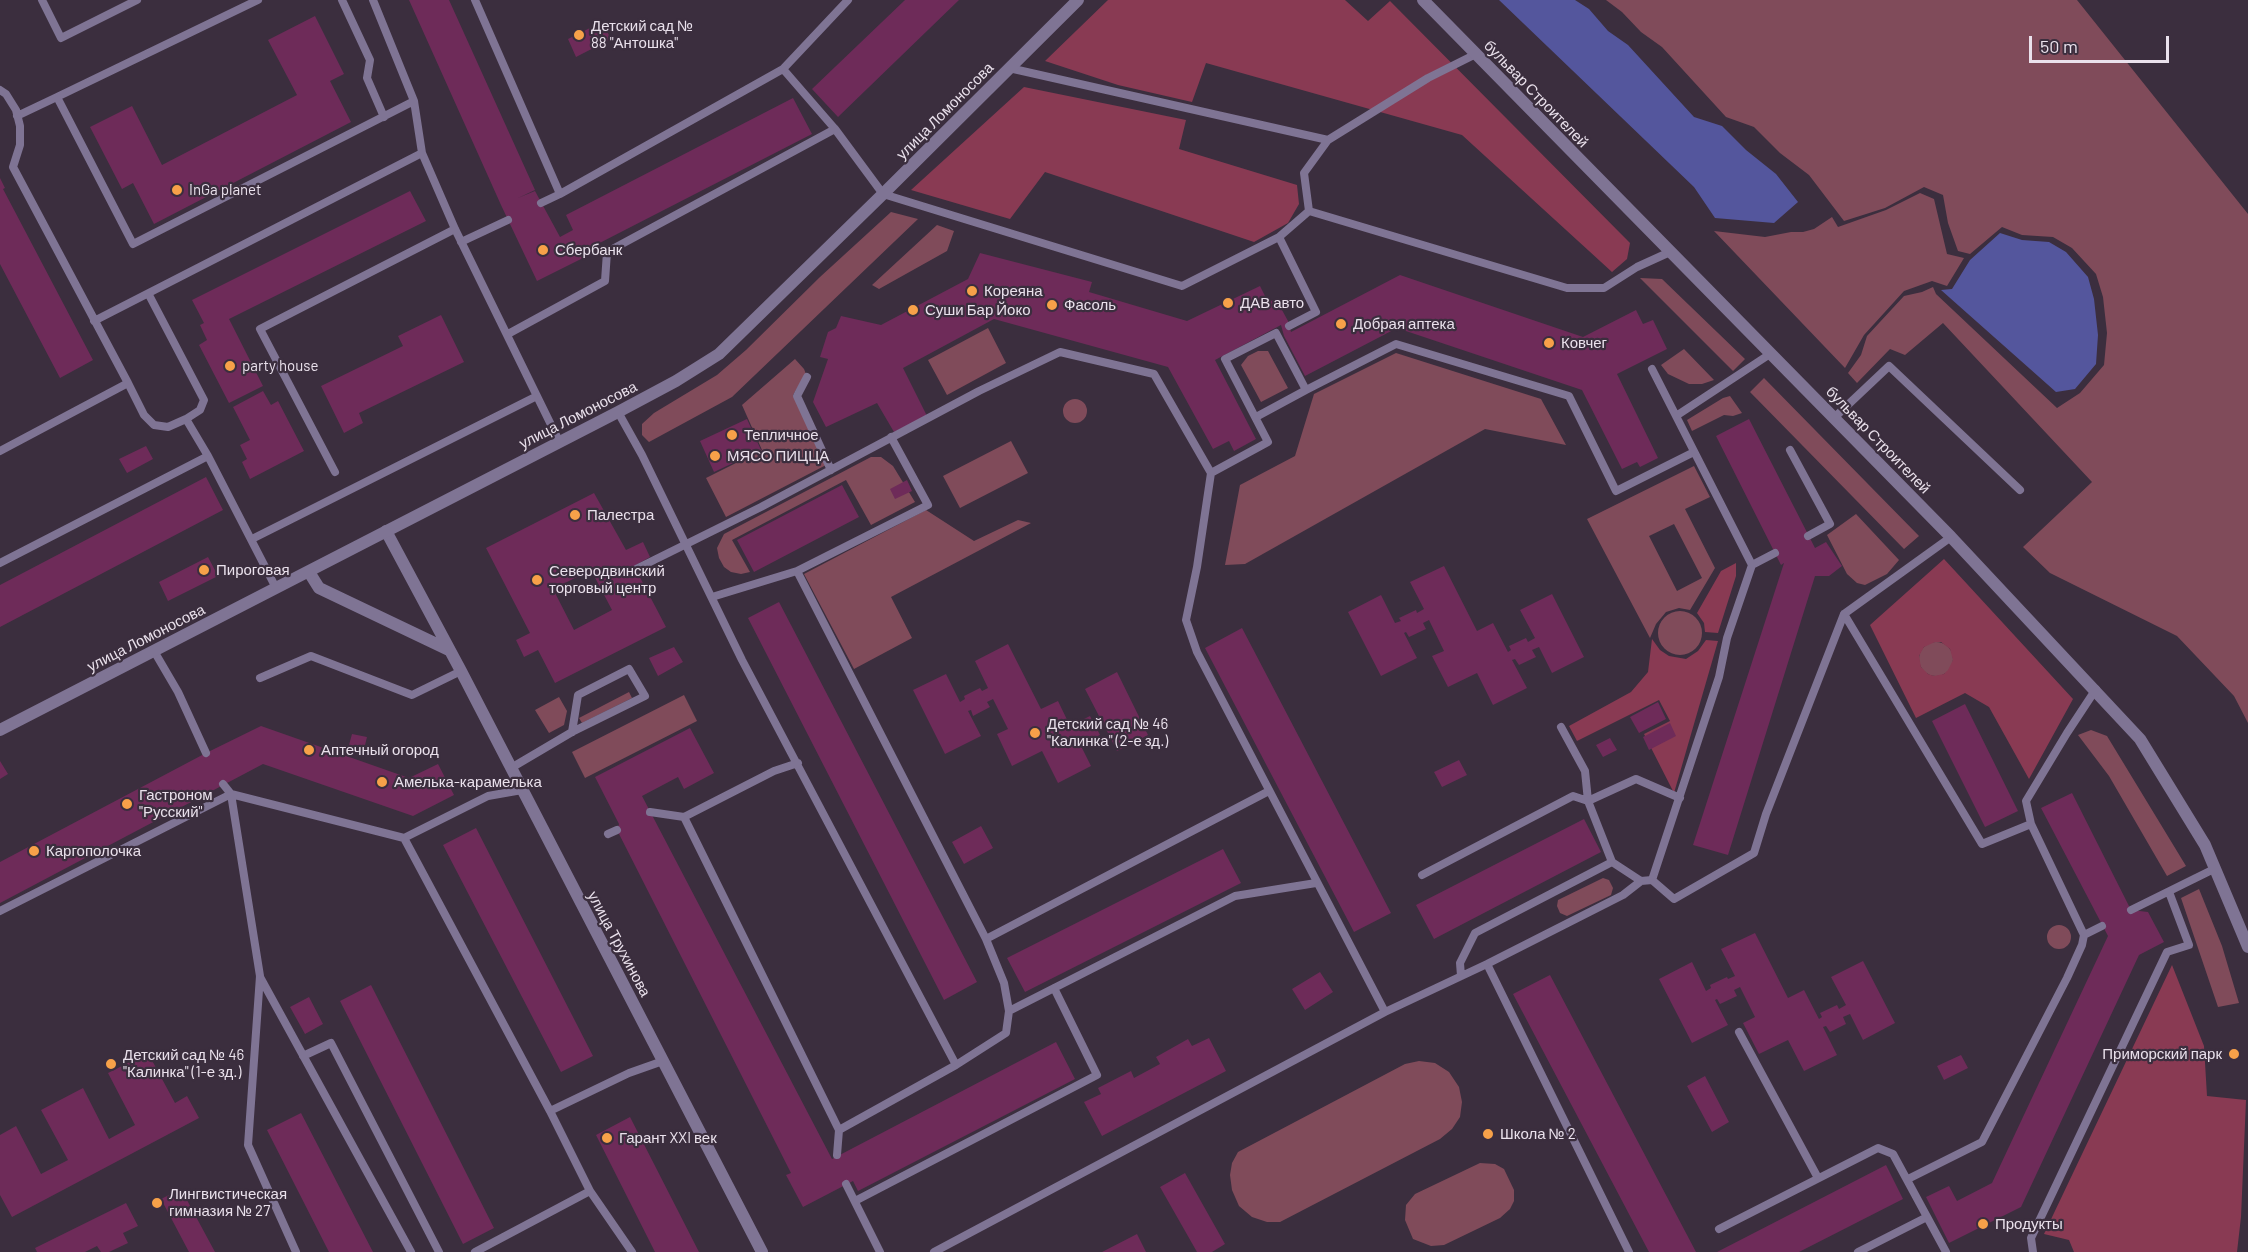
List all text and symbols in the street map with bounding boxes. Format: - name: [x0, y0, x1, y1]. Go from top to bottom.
- place label: Детский сад № 88 "Антошка": [591, 17, 693, 52]
- scale bar: [2032, 24, 2172, 62]
- marker: Детский сад № 88 "Антошка": [572, 28, 586, 42]
- text: 50 m: [2040, 35, 2078, 57]
- street label: бульвар Строителей: [1480, 37, 1592, 151]
- street label: улица Ломоносова: [893, 59, 997, 163]
- place label: InGa planet: [189, 181, 261, 199]
- marker: InGa planet: [170, 183, 184, 197]
- place label: Сбербанк: [555, 241, 622, 259]
- marker: Сбербанк: [536, 243, 550, 257]
- place label: Кореяна: [984, 282, 1043, 300]
- marker: Кореяна: [965, 284, 979, 298]
- place label: ДАВ авто: [1240, 294, 1304, 312]
- place label: Фасоль: [1064, 296, 1116, 314]
- marker: ДАВ авто: [1221, 296, 1235, 310]
- marker: Фасоль: [1045, 298, 1059, 312]
- place label: Суши Бар Йоко: [925, 301, 1030, 319]
- marker: Суши Бар Йоко: [906, 303, 920, 317]
- place label: Добрая аптека: [1353, 315, 1455, 333]
- marker: Добрая аптека: [1334, 317, 1348, 331]
- place label: Ковчег: [1561, 334, 1607, 352]
- marker: Ковчег: [1542, 336, 1556, 350]
- place label: party house: [242, 357, 318, 375]
- marker: party house: [223, 359, 237, 373]
- street label: улица Ломоносова: [516, 378, 640, 452]
- street label: бульвар Строителей: [1822, 383, 1934, 497]
- place label: Тепличное: [744, 426, 819, 444]
- marker: Тепличное: [725, 428, 739, 442]
- place label: МЯСО ПИЦЦА: [727, 447, 829, 465]
- marker: МЯСО ПИЦЦА: [708, 449, 722, 463]
- place label: Палестра: [587, 506, 654, 524]
- marker: Палестра: [568, 508, 582, 522]
- place label: Пироговая: [216, 561, 290, 579]
- place label: Северодвинский торговый центр: [549, 562, 665, 597]
- marker: Пироговая: [197, 563, 211, 577]
- marker: Северодвинский торговый центр: [530, 573, 544, 587]
- street label: улица Ломоносова: [84, 601, 208, 675]
- place label: Детский сад № 46 "Калинка" (2-е зд.): [1047, 715, 1168, 750]
- marker: Детский сад № 46 "Калинка" (2-е зд.): [1028, 726, 1042, 740]
- place label: Аптечный огород: [321, 741, 439, 759]
- marker: Аптечный огород: [302, 743, 316, 757]
- place label: Амелька-карамелька: [394, 773, 542, 791]
- marker: Амелька-карамелька: [375, 775, 389, 789]
- place label: Гастроном "Русский": [139, 786, 213, 821]
- marker: Гастроном "Русский": [120, 797, 134, 811]
- place label: Каргополочка: [46, 842, 141, 860]
- marker: Каргополочка: [27, 844, 41, 858]
- street label: улица Трухинова: [584, 888, 654, 1000]
- place label: Приморский парк: [2102, 1045, 2222, 1063]
- place label: Детский сад № 46 "Калинка" (1-е зд.): [123, 1046, 244, 1081]
- marker: Приморский парк: [2227, 1047, 2241, 1061]
- marker: Детский сад № 46 "Калинка" (1-е зд.): [104, 1057, 118, 1071]
- place label: Школа № 2: [1500, 1125, 1576, 1143]
- marker: Школа № 2: [1481, 1127, 1495, 1141]
- place label: Гарант XXI век: [619, 1129, 717, 1147]
- marker: Гарант XXI век: [600, 1131, 614, 1145]
- place label: Лингвистическая гимназия № 27: [169, 1185, 287, 1220]
- marker: Лингвистическая гимназия № 27: [150, 1196, 164, 1210]
- place label: Продукты: [1995, 1215, 2063, 1233]
- marker: Продукты: [1976, 1217, 1990, 1231]

